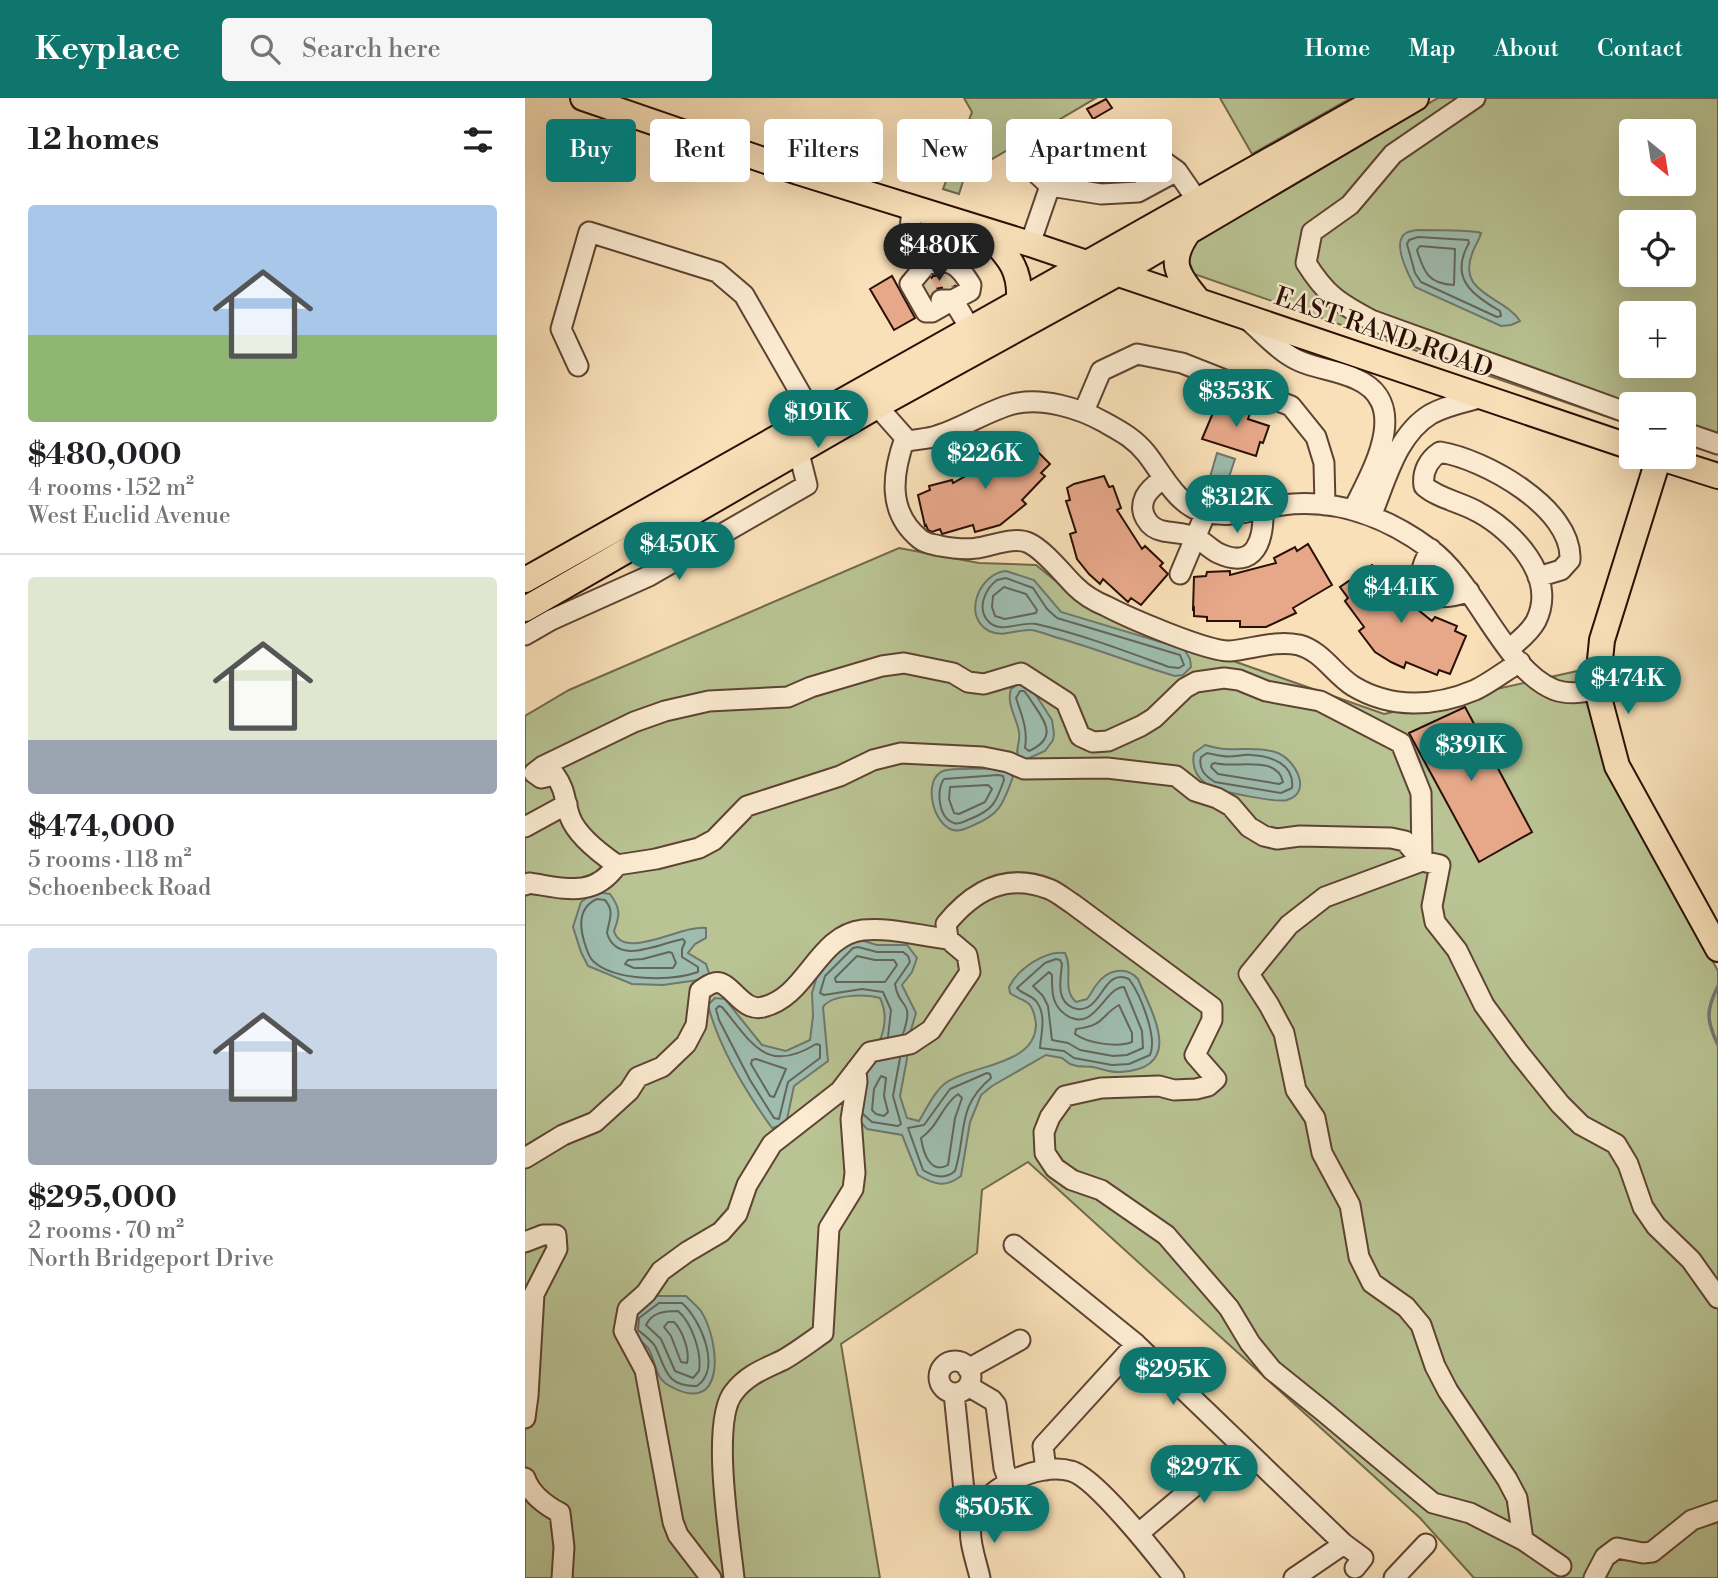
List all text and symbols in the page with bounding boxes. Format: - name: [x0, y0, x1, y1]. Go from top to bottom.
- search box: [222, 18, 712, 81]
- text: Keyplace: [35, 29, 180, 70]
- icon: search: [246, 30, 284, 68]
- text: Search here: [302, 33, 441, 65]
- text: Home: [1305, 34, 1370, 64]
- text: Map: [1408, 34, 1456, 64]
- text: About: [1494, 34, 1559, 64]
- text: Contact: [1597, 34, 1683, 64]
- chip: Buy: [546, 119, 636, 182]
- chip: Rent: [650, 119, 750, 182]
- chip: Filters: [764, 119, 883, 182]
- chip: New: [897, 119, 992, 182]
- chip: Apartment: [1006, 119, 1172, 182]
- north arrow: [1619, 119, 1696, 196]
- map controls: [1619, 119, 1696, 469]
- text: 12 homes: [28, 121, 159, 159]
- icon: filters: [459, 121, 497, 159]
- button: locate: [1619, 210, 1696, 287]
- pin: $480K: [890, 223, 988, 283]
- text: $480K: [899, 232, 979, 260]
- icon: home: [200, 251, 326, 377]
- street label: EAST RAND ROAD: [1270, 281, 1497, 385]
- button: +: [1619, 301, 1696, 378]
- pin: $353K: [1187, 370, 1285, 429]
- text: $353K: [1199, 378, 1273, 406]
- pin: $191K: [769, 390, 867, 450]
- button: −: [1619, 392, 1696, 469]
- text: $191K: [784, 399, 852, 427]
- pin: $226K: [936, 432, 1034, 491]
- text: $480,000: [28, 436, 182, 474]
- text: $226K: [947, 440, 1023, 468]
- text: 4 rooms · 152 m²: [28, 474, 194, 502]
- pin: $312K: [1188, 476, 1286, 535]
- text: $312K: [1201, 484, 1273, 512]
- text: West Euclid Avenue: [28, 502, 231, 530]
- pin: $450K: [630, 522, 728, 582]
- text: $450K: [640, 531, 718, 559]
- pin: $441K: [1352, 566, 1450, 625]
- text: $441K: [1364, 574, 1438, 602]
- icon: home: [200, 623, 326, 749]
- pin: $474K: [1579, 656, 1677, 716]
- text: $474K: [1591, 665, 1665, 693]
- pin: $391K: [1422, 724, 1520, 783]
- text: $391K: [1436, 732, 1506, 760]
- text: $474,000: [28, 808, 175, 846]
- text: 5 rooms · 118 m²: [28, 846, 192, 874]
- text: Schoenbeck Road: [28, 874, 211, 902]
- icon: home: [200, 994, 326, 1120]
- text: $295,000: [28, 1179, 177, 1217]
- text: 2 rooms · 70 m²: [28, 1217, 184, 1245]
- text: North Bridgeport Drive: [28, 1245, 274, 1273]
- pin: $295K: [1124, 1348, 1222, 1407]
- text: $295K: [1135, 1356, 1211, 1384]
- pin: $297K: [1155, 1446, 1253, 1505]
- text: $297K: [1167, 1454, 1241, 1482]
- pin: $505K: [945, 1486, 1043, 1545]
- text: $505K: [955, 1494, 1033, 1522]

